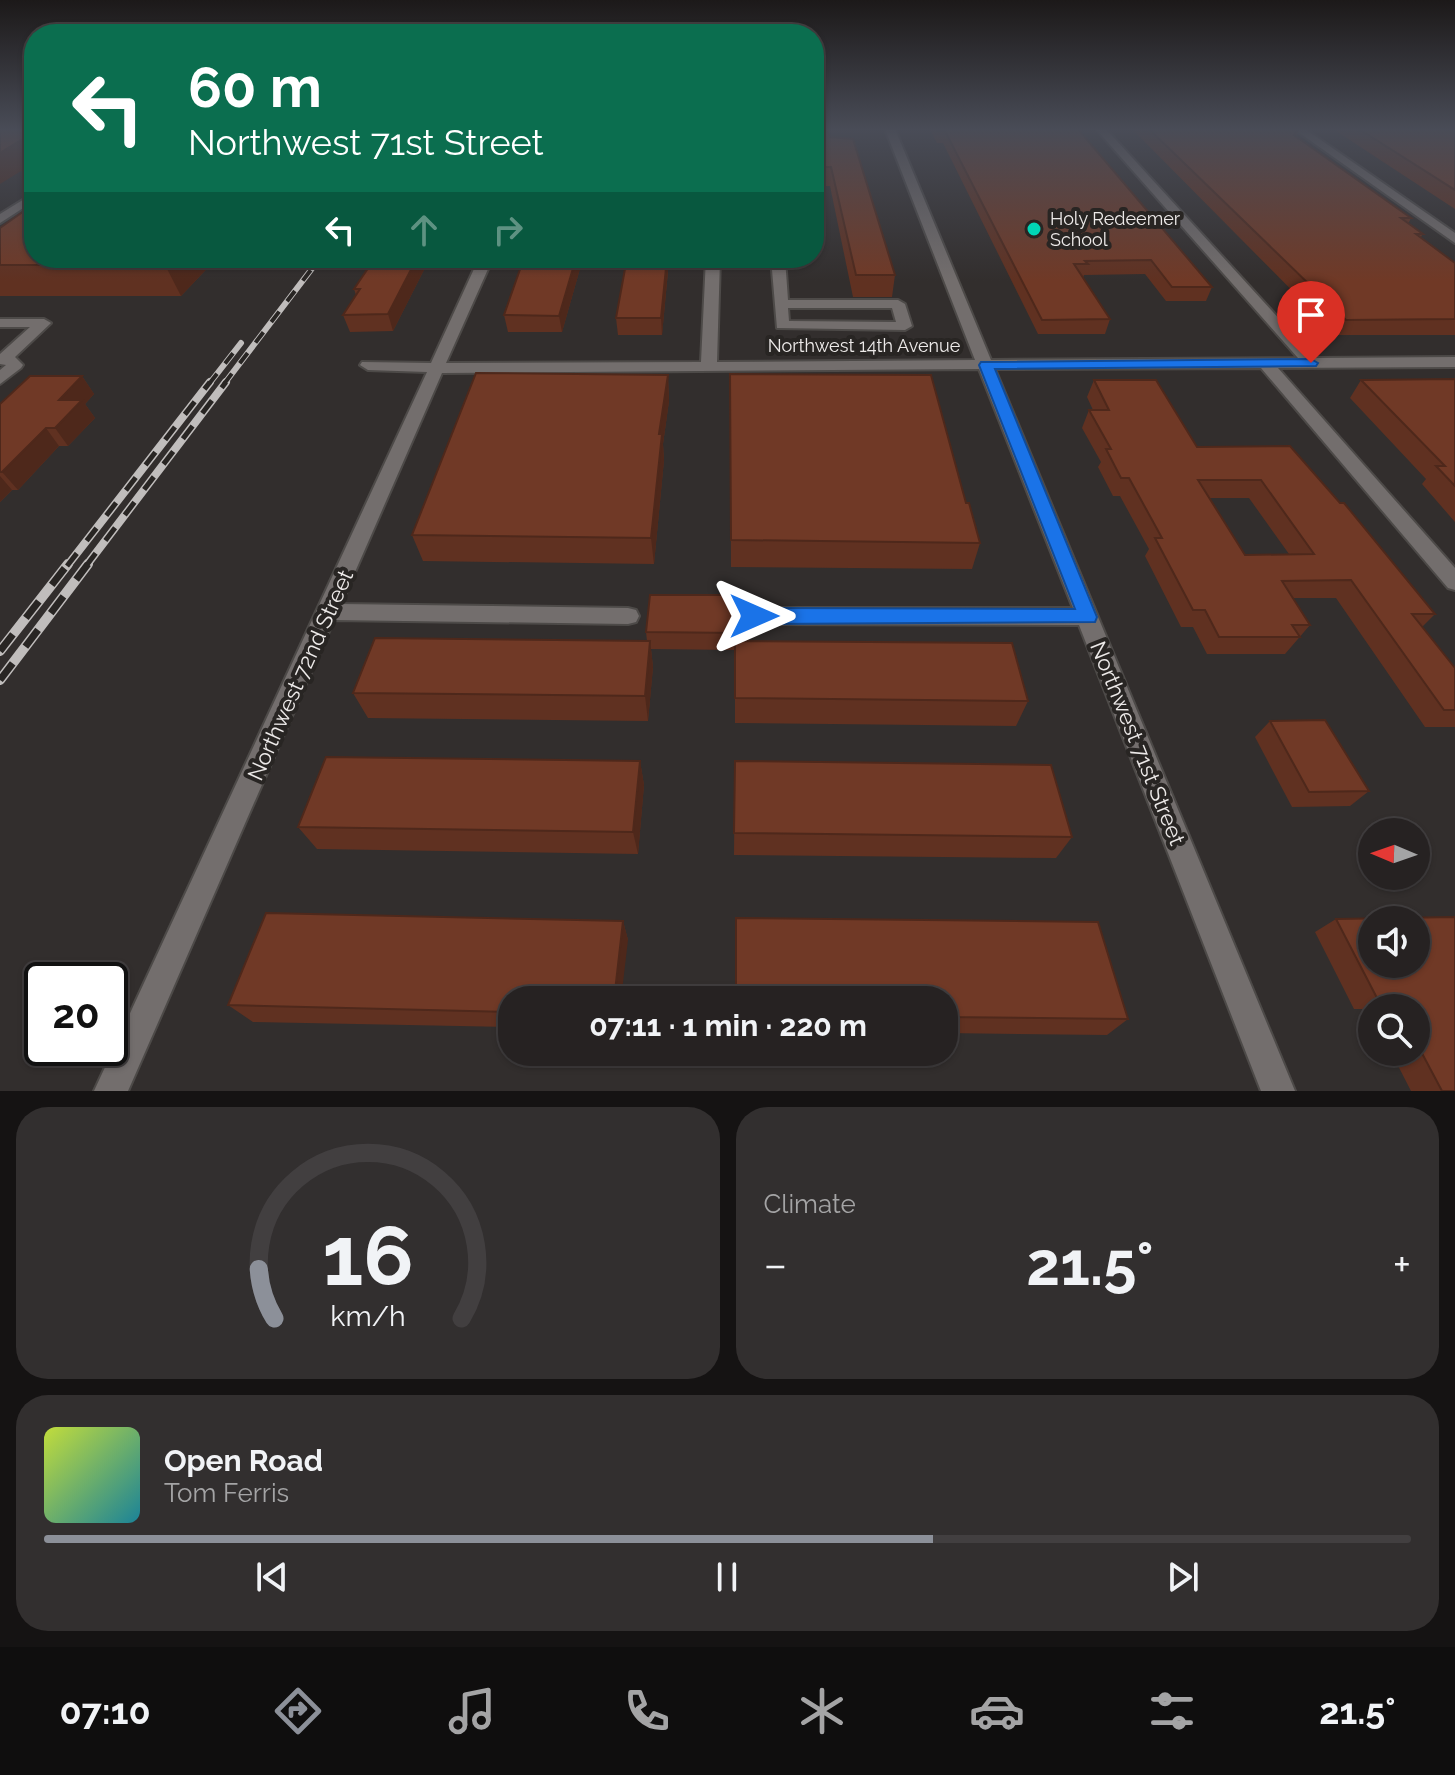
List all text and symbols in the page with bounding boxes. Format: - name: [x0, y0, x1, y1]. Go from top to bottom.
- text: 60 m: [188, 54, 322, 120]
- icon: left: [56, 56, 160, 160]
- text: Northwest 71st Street: [188, 121, 544, 163]
- icon: left: [318, 208, 362, 252]
- icon: ahead: [402, 208, 446, 252]
- icon: right: [486, 208, 530, 252]
- place label: Holy Redeemer School: [1050, 208, 1181, 250]
- marker: Holy Redeemer School: [1025, 220, 1043, 238]
- pin: [1277, 281, 1345, 363]
- icon: arrive: [1289, 293, 1333, 337]
- street label: Northwest 14th Avenue: [768, 335, 961, 356]
- street label: Northwest 72nd Street: [242, 565, 358, 784]
- position arrow: [712, 574, 796, 658]
- street label: Northwest 71st Street: [1085, 637, 1191, 849]
- north arrow: [1358, 818, 1430, 890]
- map controls: [1358, 818, 1430, 1066]
- button: sound: [1358, 906, 1430, 978]
- speed limit sign: 20: [24, 962, 128, 1066]
- button: search: [1358, 994, 1430, 1066]
- text: 07:11 · 1 min · 220 m: [589, 1008, 867, 1043]
- text: Climate: [764, 1189, 856, 1219]
- text: 16: [322, 1207, 414, 1304]
- text: 21.5°: [1026, 1229, 1154, 1299]
- text: −: [764, 1239, 787, 1290]
- text: +: [1393, 1239, 1411, 1290]
- text: km/h: [330, 1299, 405, 1333]
- text: Open Road: [164, 1443, 323, 1478]
- text: Tom Ferris: [164, 1478, 289, 1508]
- icon: previous: [250, 1555, 294, 1599]
- icon: pause: [705, 1555, 749, 1599]
- icon: next: [1161, 1555, 1205, 1599]
- icon: directions: [270, 1683, 326, 1739]
- icon: music: [444, 1683, 500, 1739]
- icon: phone: [619, 1683, 675, 1739]
- icon: climate: [794, 1683, 850, 1739]
- icon: car: [969, 1683, 1025, 1739]
- icon: filters: [1144, 1683, 1200, 1739]
- text: 07:10: [59, 1690, 151, 1732]
- text: 21.5°: [1319, 1690, 1396, 1732]

